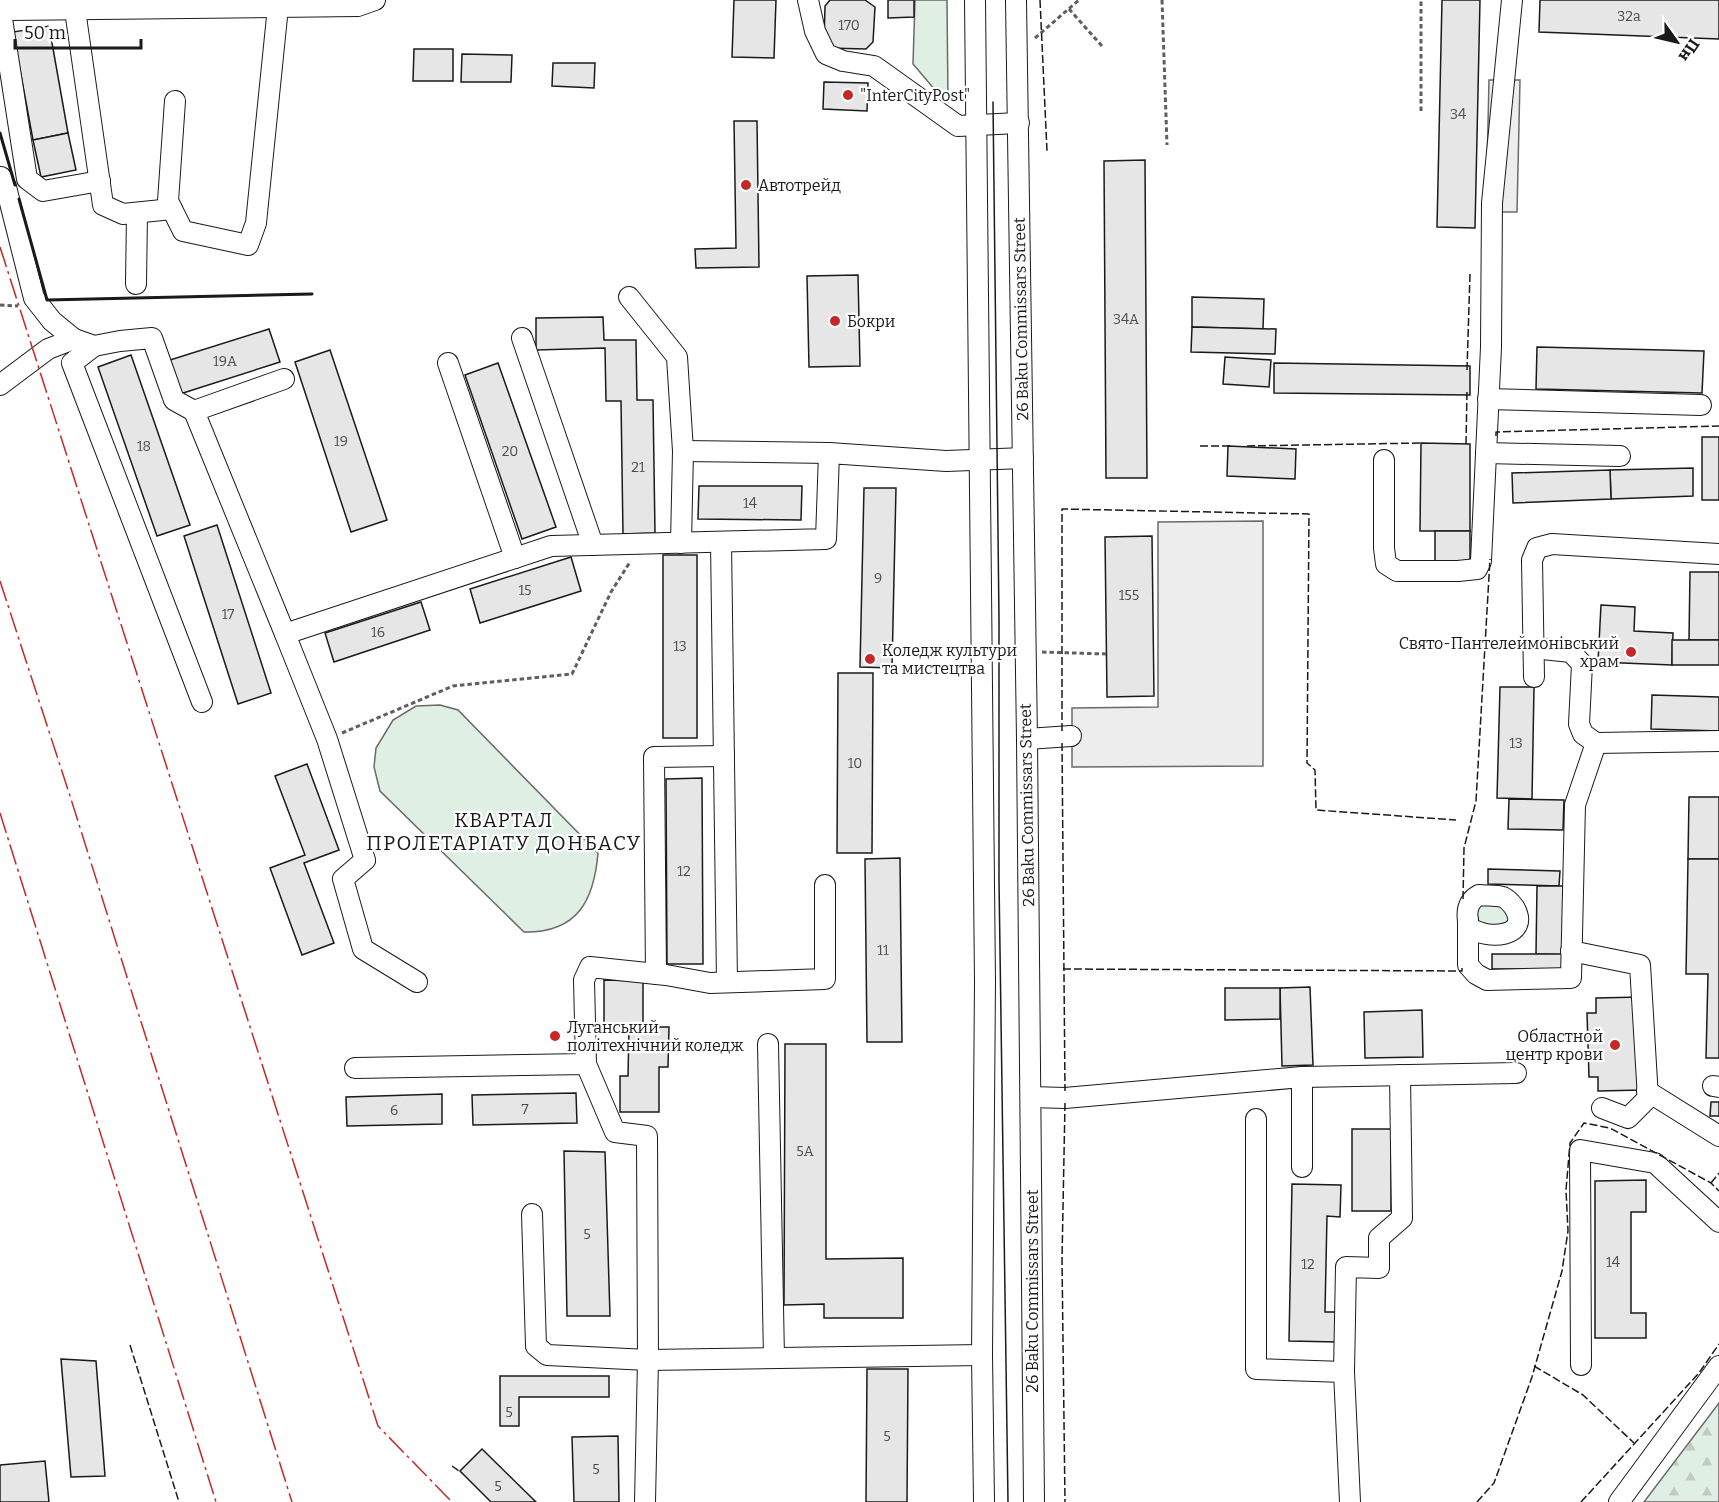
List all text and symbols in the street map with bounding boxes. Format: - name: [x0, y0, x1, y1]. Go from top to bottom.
- house number: 32а: [1617, 8, 1641, 25]
- scale bar: [15, 12, 141, 50]
- north arrow: [1647, 12, 1707, 72]
- house number: 170: [838, 17, 860, 34]
- text: 50 m: [24, 22, 66, 44]
- text: Пн: [1675, 35, 1703, 65]
- place label: "InterCityPost": [860, 86, 970, 105]
- marker: "InterCityPost": [841, 88, 855, 102]
- house number: 34: [1450, 106, 1466, 123]
- place label: Автотрейд: [758, 176, 841, 195]
- marker: Автотрейд: [739, 178, 753, 192]
- street label: 26 Baku Commissars Street: [1010, 217, 1032, 421]
- house number: 34А: [1113, 311, 1139, 328]
- place label: Бокри: [847, 312, 895, 331]
- marker: Бокри: [828, 314, 842, 328]
- house number: 19А: [213, 353, 237, 370]
- house number: 19: [334, 433, 348, 450]
- house number: 18: [137, 438, 151, 455]
- house number: 20: [502, 443, 518, 460]
- house number: 21: [631, 459, 645, 476]
- house number: 14: [743, 495, 757, 512]
- house number: 9: [874, 570, 882, 587]
- house number: 15: [518, 582, 532, 599]
- house number: 155: [1119, 587, 1139, 604]
- house number: 17: [222, 606, 234, 623]
- house number: 16: [371, 624, 385, 641]
- place label: Свято-Пантелеймонівський храм: [1399, 634, 1619, 671]
- house number: 13: [673, 638, 687, 655]
- place label: Коледж культури та мистецтва: [882, 641, 1017, 678]
- marker: Свято-Пантелеймонівський храм: [1624, 645, 1638, 659]
- marker: Коледж культури та мистецтва: [863, 652, 877, 666]
- street label: 26 Baku Commissars Street: [1016, 703, 1038, 907]
- house number: 13: [1509, 735, 1523, 752]
- house number: 10: [848, 755, 862, 772]
- district label: КВАРТАЛ ПРОЛЕТАРІАТУ ДОНБАСУ: [366, 808, 642, 855]
- house number: 12: [677, 863, 691, 880]
- house number: 11: [877, 942, 889, 959]
- place label: Луганський політехнічний коледж: [567, 1018, 744, 1055]
- place label: Областной центр крови: [1505, 1027, 1603, 1064]
- marker: Луганський політехнічний коледж: [548, 1029, 562, 1043]
- marker: Областной центр крови: [1608, 1038, 1622, 1052]
- house number: 7: [521, 1101, 529, 1118]
- house number: 6: [390, 1102, 398, 1119]
- house number: 5А: [796, 1143, 814, 1160]
- street label: 26 Baku Commissars Street: [1023, 1189, 1042, 1393]
- house number: 5: [583, 1226, 591, 1243]
- house number: 14: [1606, 1254, 1620, 1271]
- house number: 12: [1301, 1256, 1315, 1273]
- house number: 5: [505, 1404, 513, 1421]
- house number: 5: [883, 1428, 891, 1445]
- house number: 5: [592, 1461, 600, 1478]
- house number: 5: [494, 1478, 502, 1495]

